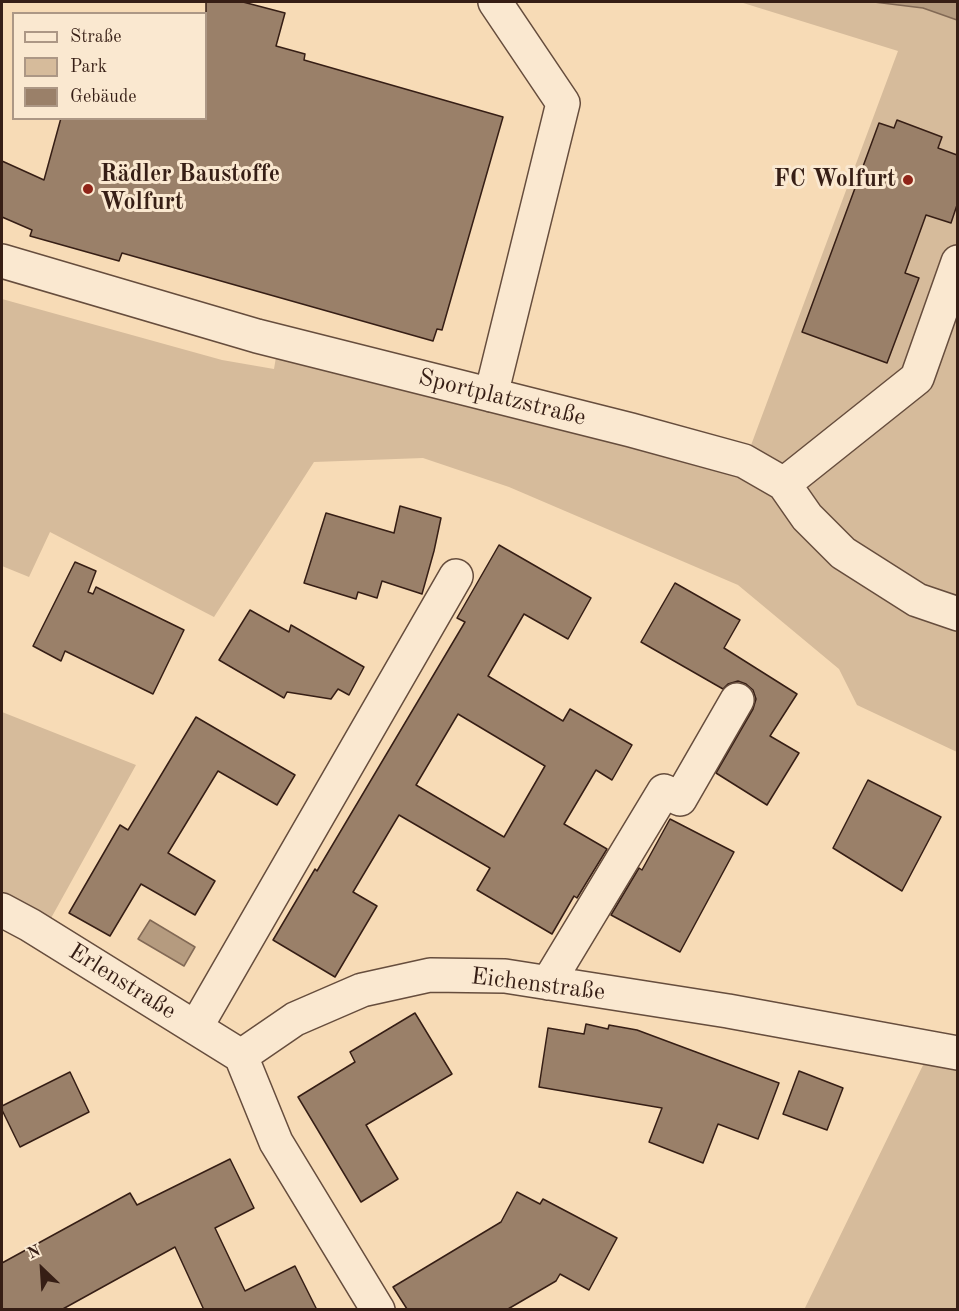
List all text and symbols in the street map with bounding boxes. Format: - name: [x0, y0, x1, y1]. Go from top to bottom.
- legend: [12, 12, 207, 120]
- text: Straße: [70, 28, 121, 46]
- text: Park: [70, 58, 107, 76]
- text: Gebäude: [70, 88, 137, 106]
- place label: Rädler Baustoffe Wolfurt: [100, 161, 280, 217]
- place label: FC Wolfurt: [774, 166, 896, 194]
- marker: FC Wolfurt: [901, 173, 915, 187]
- marker: Rädler Baustoffe Wolfurt: [81, 182, 95, 196]
- street label: Sportplatzstraße: [415, 363, 589, 433]
- street label: Erlenstraße: [63, 938, 181, 1026]
- street label: Eichenstraße: [469, 962, 607, 1008]
- north arrow: [12, 1239, 72, 1299]
- text: N: [25, 1243, 43, 1263]

